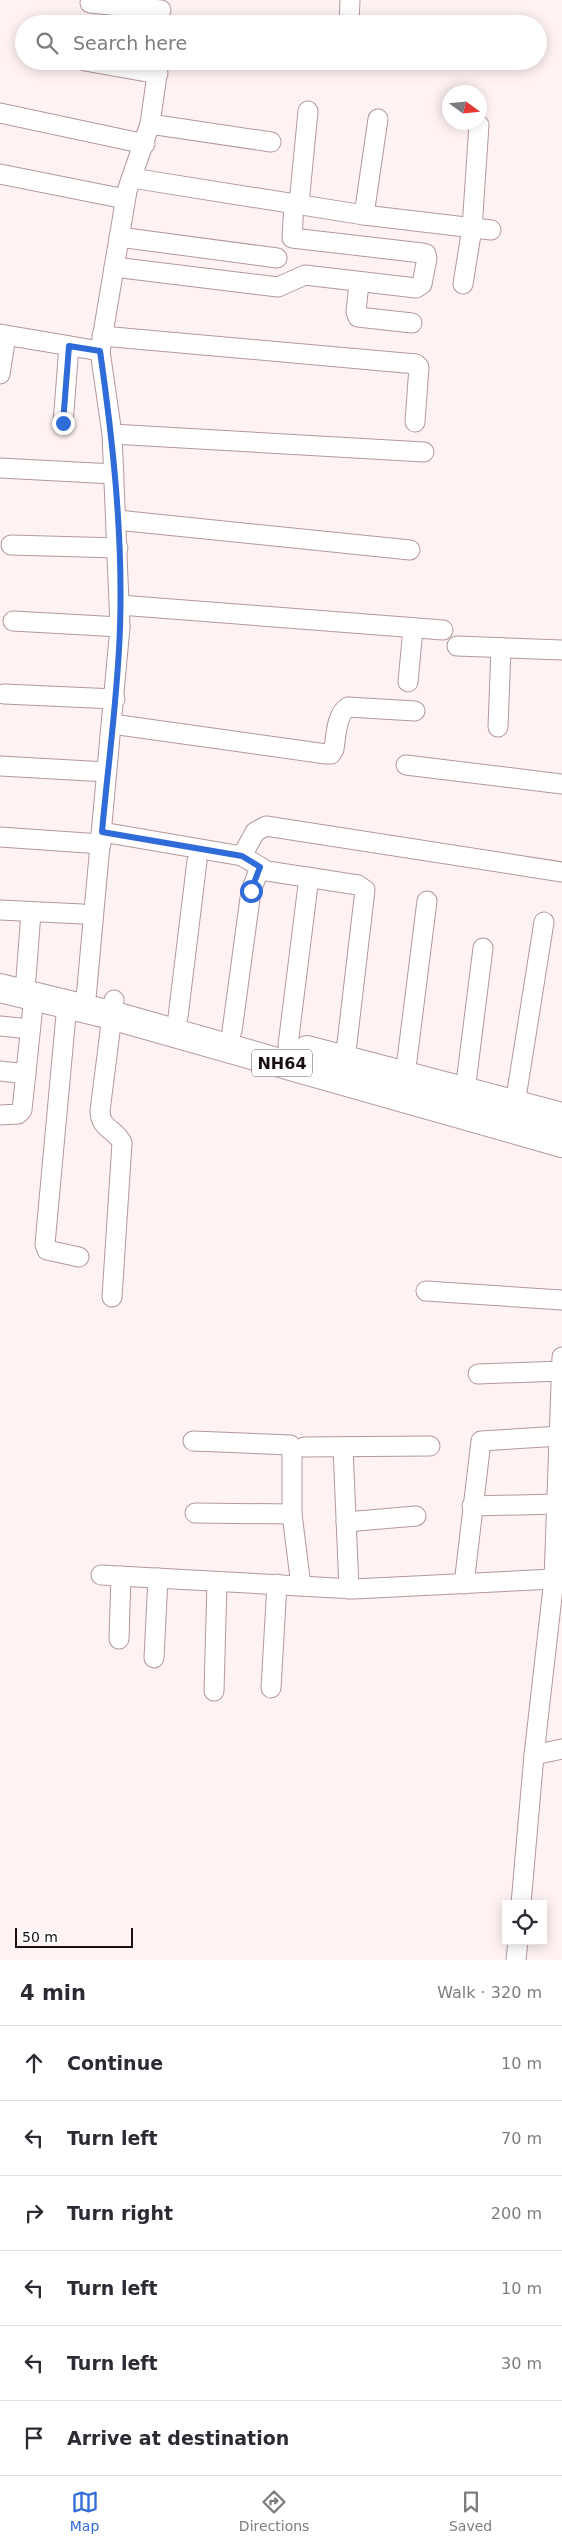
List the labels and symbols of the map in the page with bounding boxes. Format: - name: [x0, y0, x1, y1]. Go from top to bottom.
- north arrow: [442, 85, 487, 130]
- route end: [52, 412, 75, 435]
- route start: [240, 880, 263, 903]
- road number: NH64: [252, 1050, 312, 1076]
- scale bar: [15, 1925, 132, 1948]

